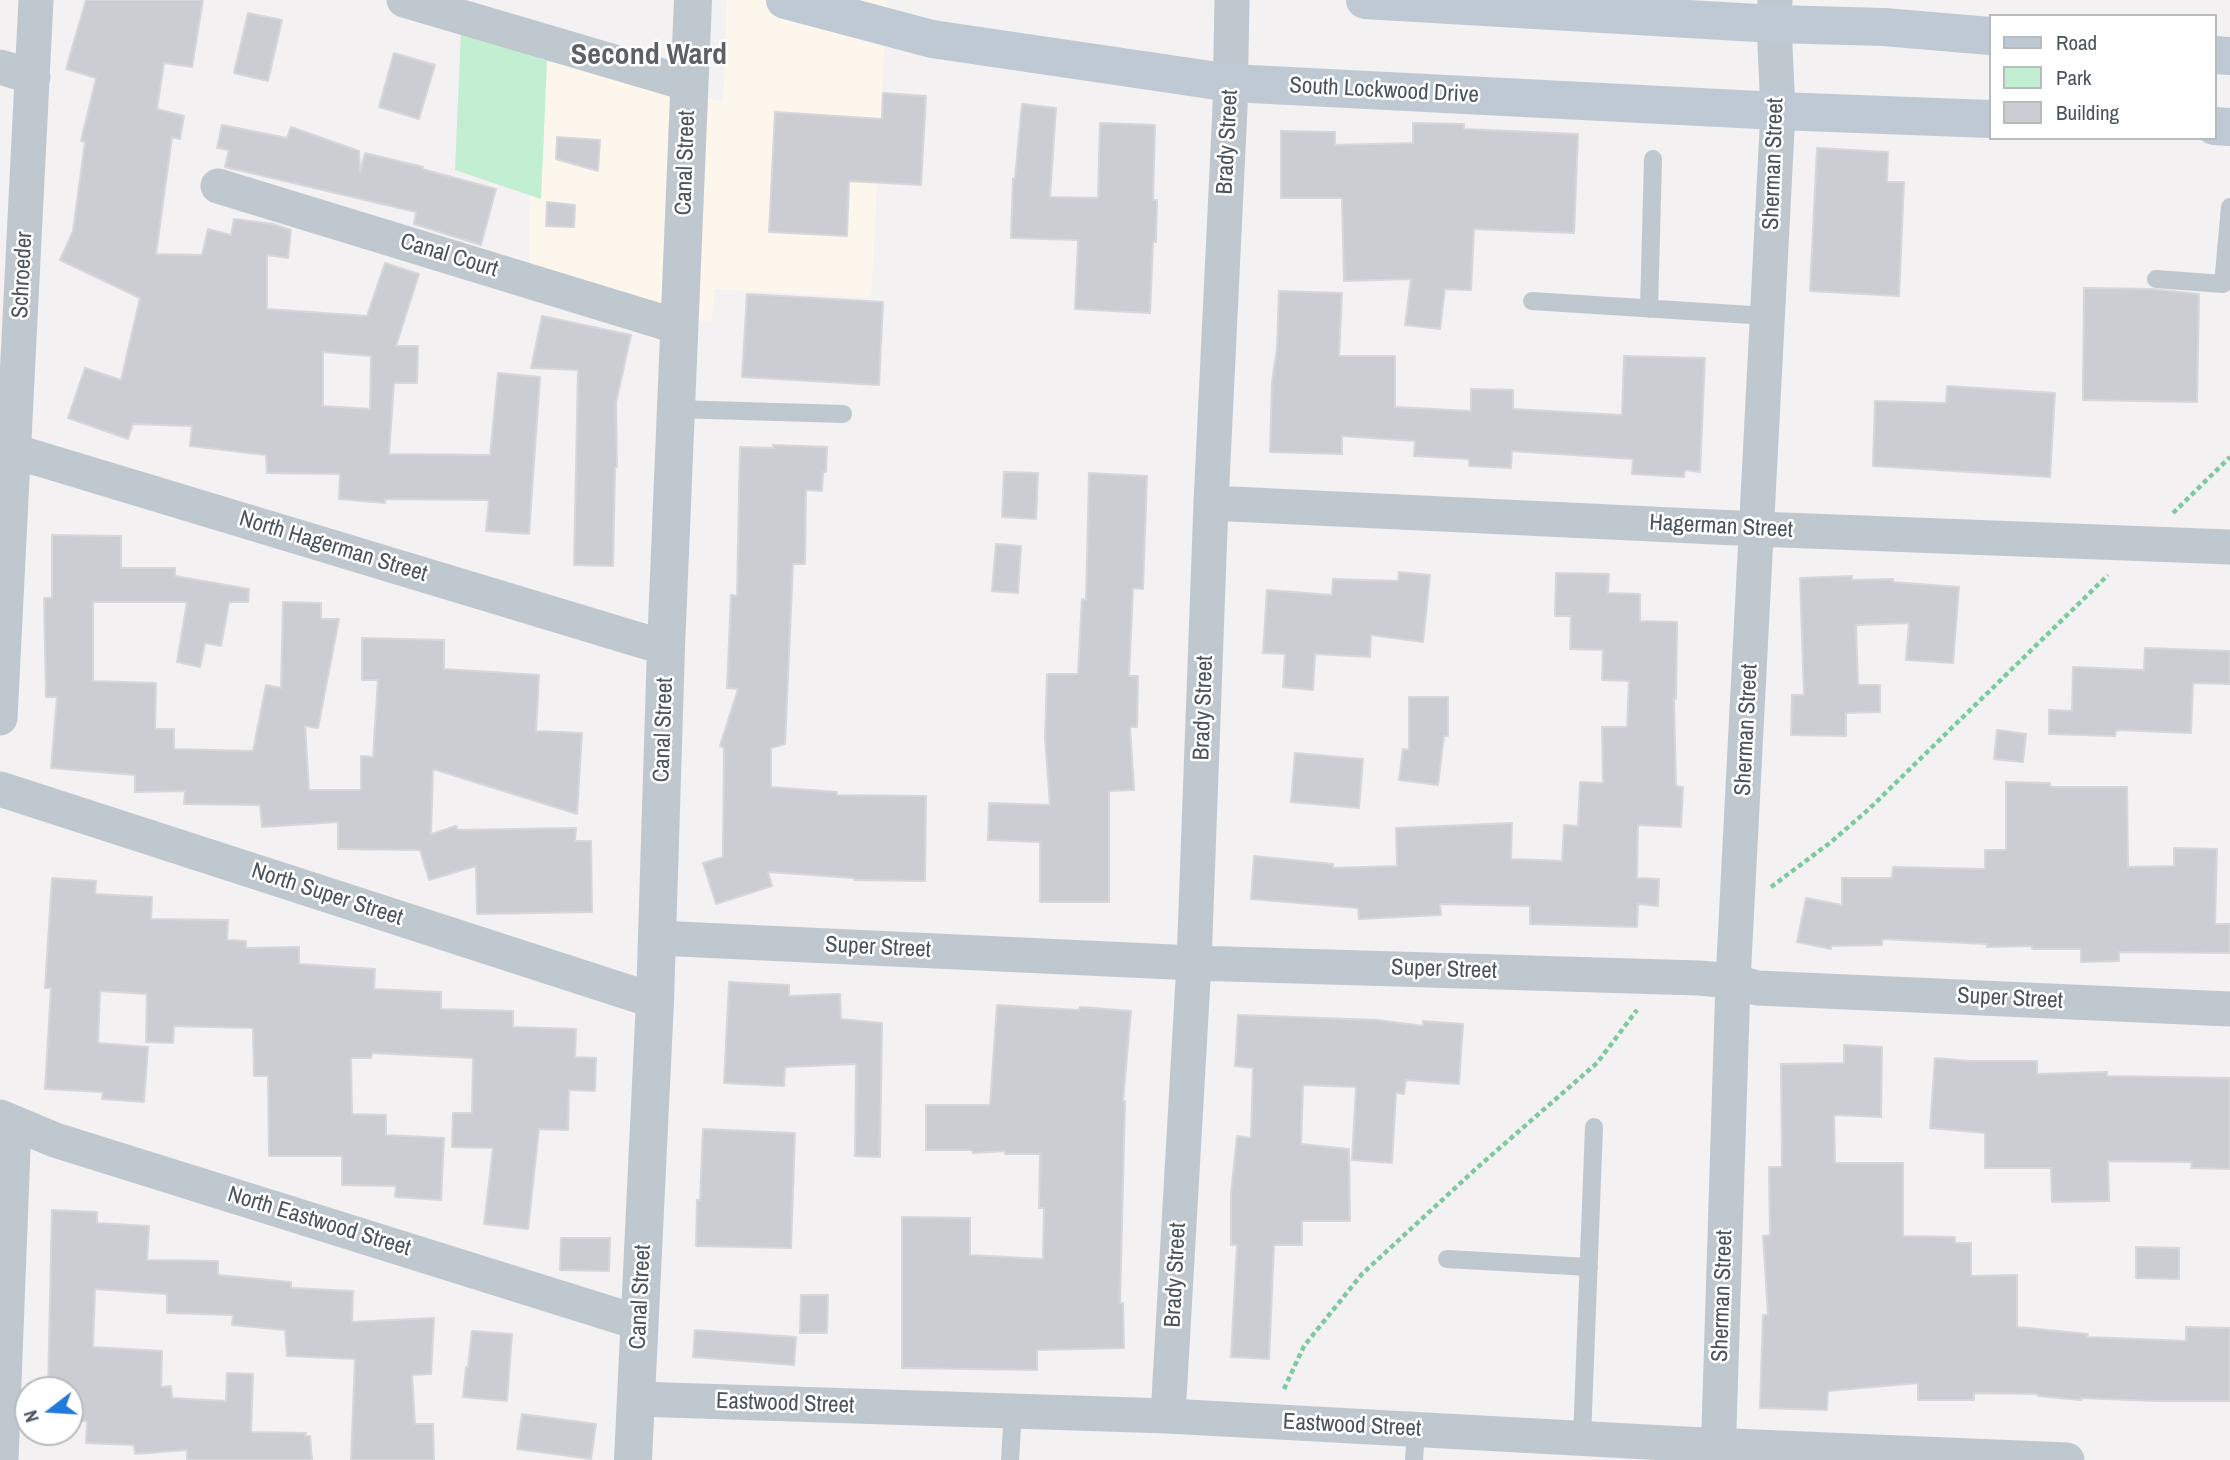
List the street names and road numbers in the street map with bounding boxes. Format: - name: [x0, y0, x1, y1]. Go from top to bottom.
- street label: South Lockwood Drive: [1289, 72, 1479, 110]
- street label: Brady Street: [1211, 89, 1245, 195]
- street label: Sherman Street: [1758, 98, 1790, 230]
- street label: Canal Street: [670, 110, 702, 216]
- street label: Canal Court: [397, 228, 501, 284]
- street label: Schroeder: [7, 231, 39, 319]
- street label: North Hagerman Street: [236, 505, 430, 589]
- street label: Hagerman Street: [1649, 509, 1793, 545]
- street label: Brady Street: [1188, 655, 1220, 761]
- street label: Sherman Street: [1730, 663, 1764, 797]
- street label: Canal Street: [648, 677, 680, 783]
- street label: North Super Street: [248, 858, 406, 932]
- street label: Super Street: [824, 931, 932, 965]
- street label: Super Street: [1391, 954, 1497, 986]
- street label: Super Street: [1956, 982, 2064, 1016]
- street label: North Eastwood Street: [224, 1181, 414, 1263]
- street label: Brady Street: [1159, 1222, 1193, 1328]
- street label: Sherman Street: [1707, 1230, 1739, 1362]
- street label: Canal Street: [624, 1244, 658, 1350]
- street label: Eastwood Street: [715, 1388, 855, 1420]
- street label: Eastwood Street: [1282, 1409, 1422, 1443]

